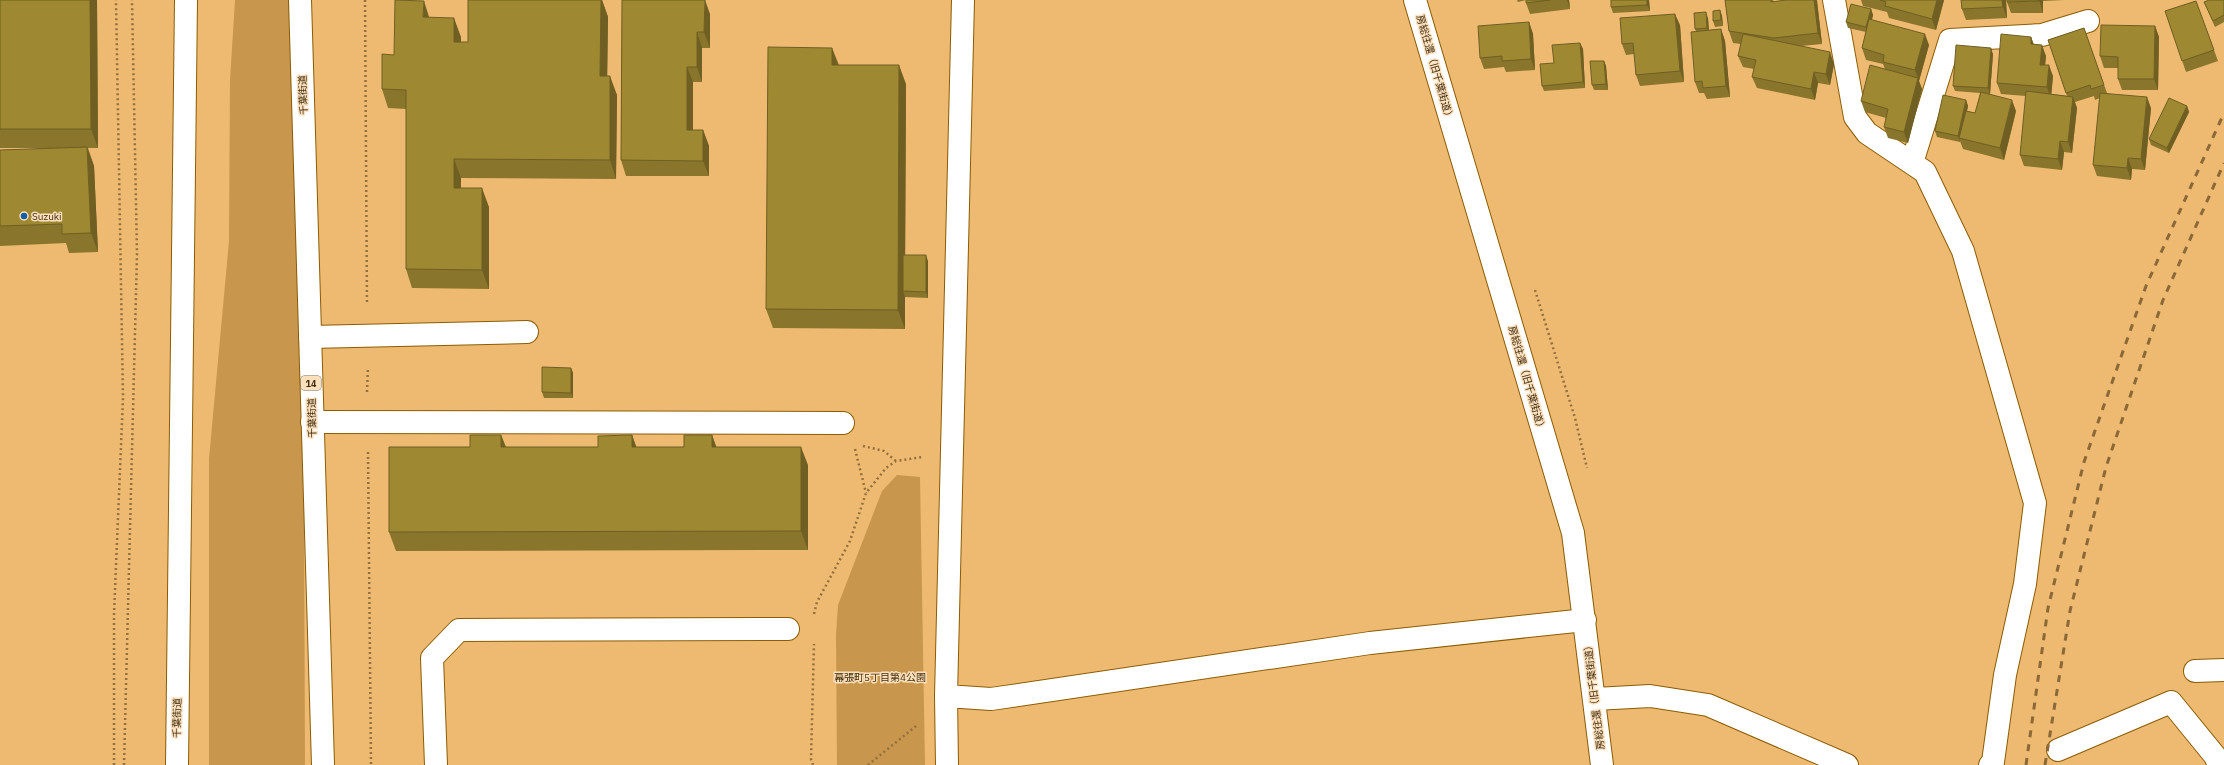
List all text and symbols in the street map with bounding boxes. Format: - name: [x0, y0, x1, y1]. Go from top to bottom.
- street label: 房総往還（旧千葉街道）: [1414, 13, 1456, 123]
- street label: 千葉街道: [296, 75, 310, 115]
- place label: Suzuki: [32, 210, 62, 223]
- marker: Suzuki: [19, 211, 29, 221]
- street label: 房総往還（旧千葉街道）: [1506, 324, 1548, 434]
- road number: 14: [301, 376, 321, 390]
- street label: 千葉街道: [305, 398, 319, 438]
- street label: 房総往還（旧千葉街道）: [1581, 640, 1607, 750]
- park label: 幕張町5丁目第4公園: [834, 671, 926, 684]
- street label: 千葉街道: [170, 698, 184, 738]

